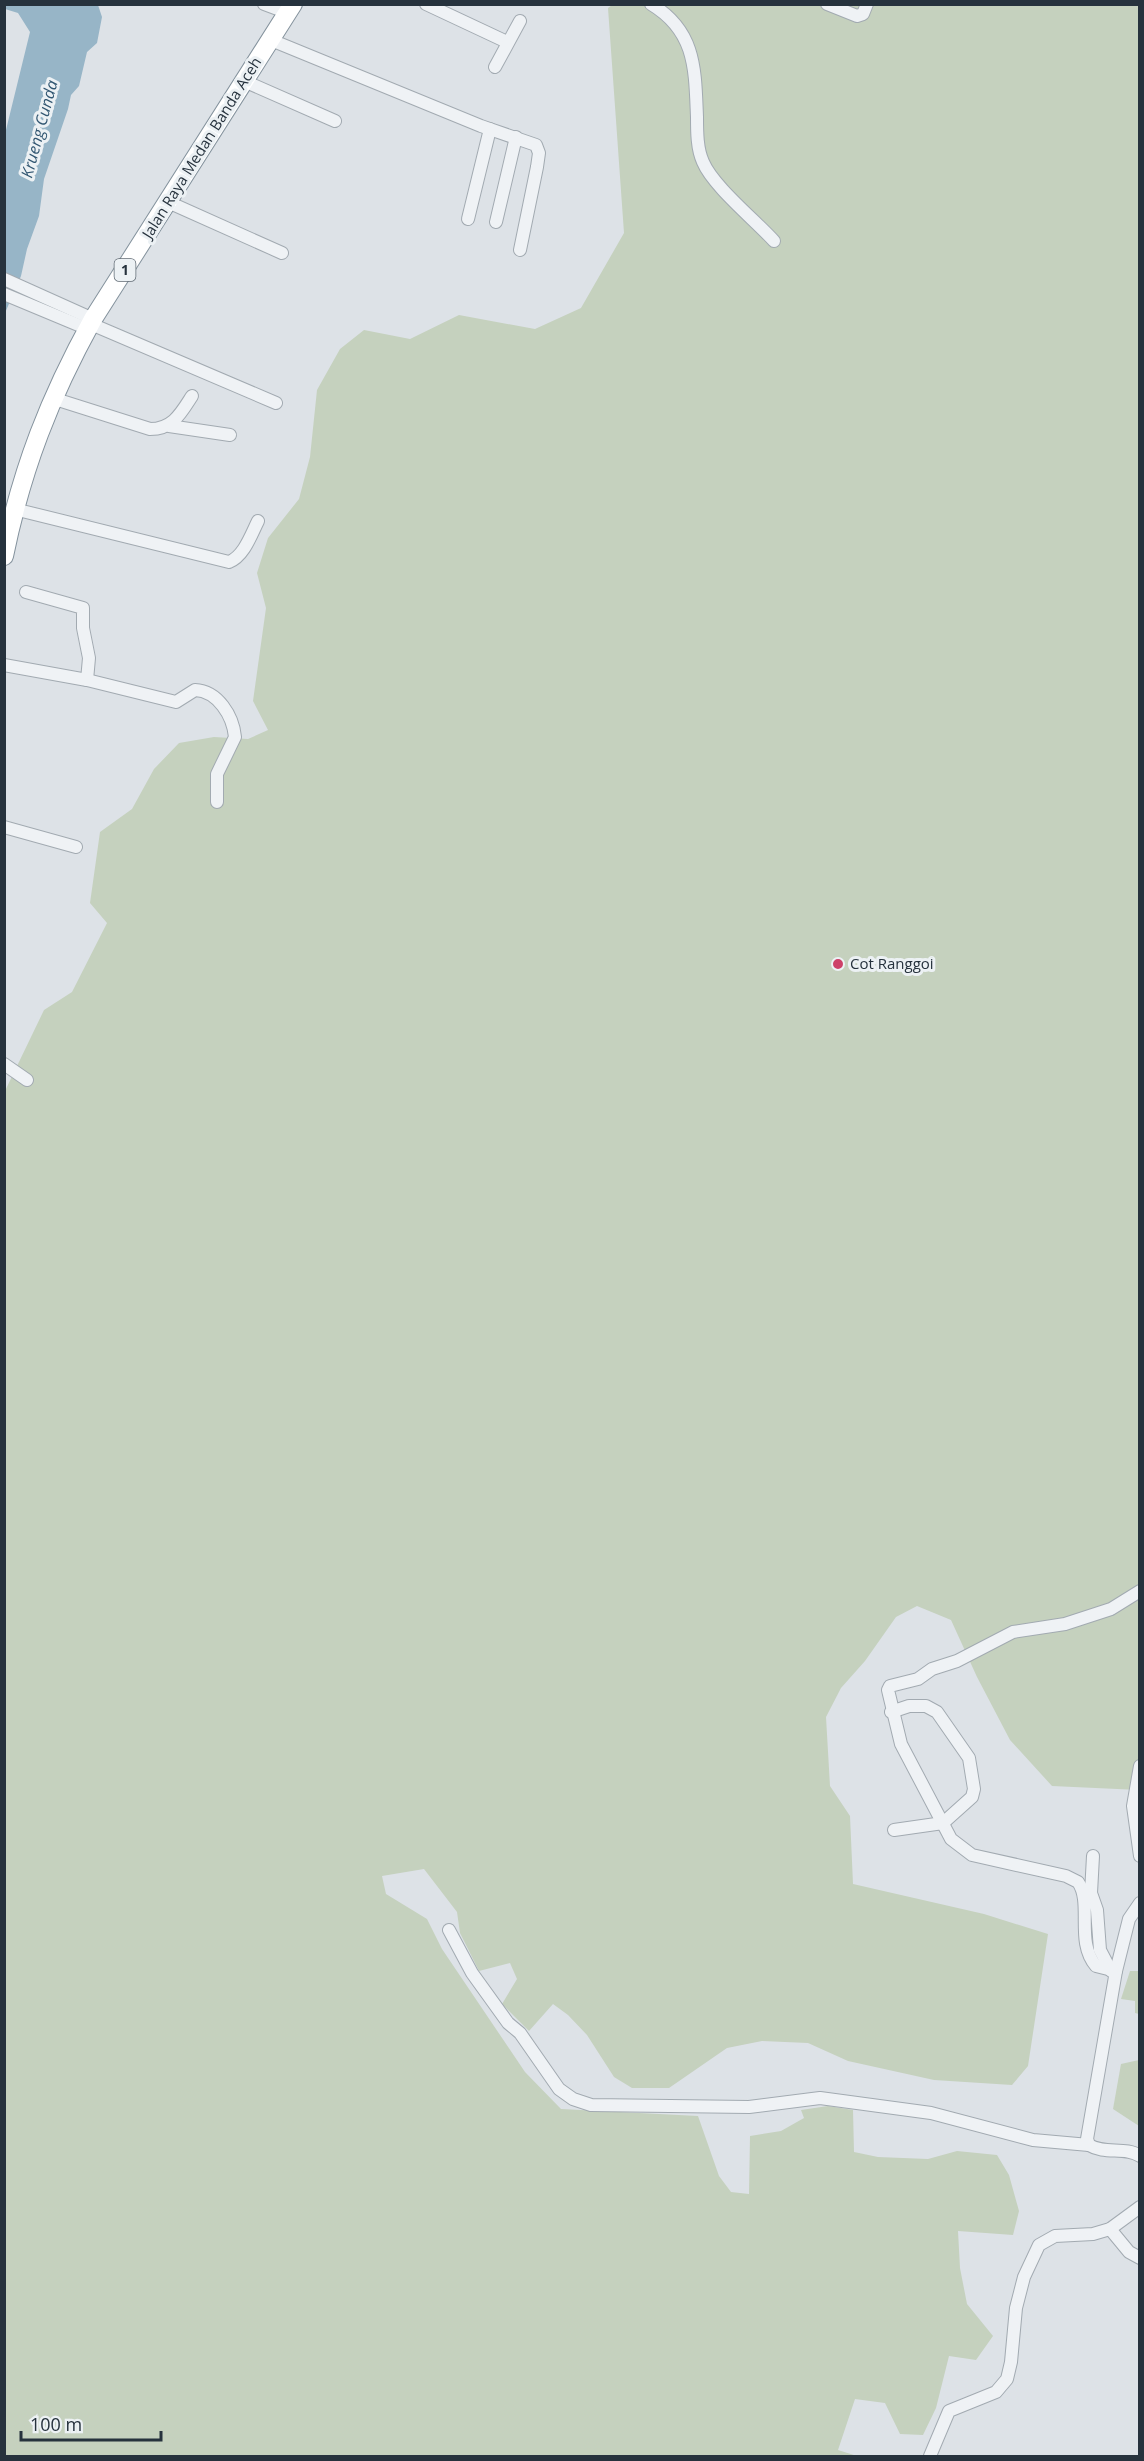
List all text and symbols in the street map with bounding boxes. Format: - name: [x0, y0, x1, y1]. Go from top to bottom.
- street label: Jalan Raya Medan Banda Aceh: [136, 53, 265, 244]
- water label: Krueng Cunda: [15, 78, 63, 180]
- road number: 1: [114, 259, 136, 281]
- place label: Cot Ranggoi: [850, 953, 934, 973]
- marker: Cot Ranggoi: [831, 957, 845, 971]
- scale bar: [21, 2404, 160, 2442]
- text: 100 m: [30, 2412, 82, 2436]

